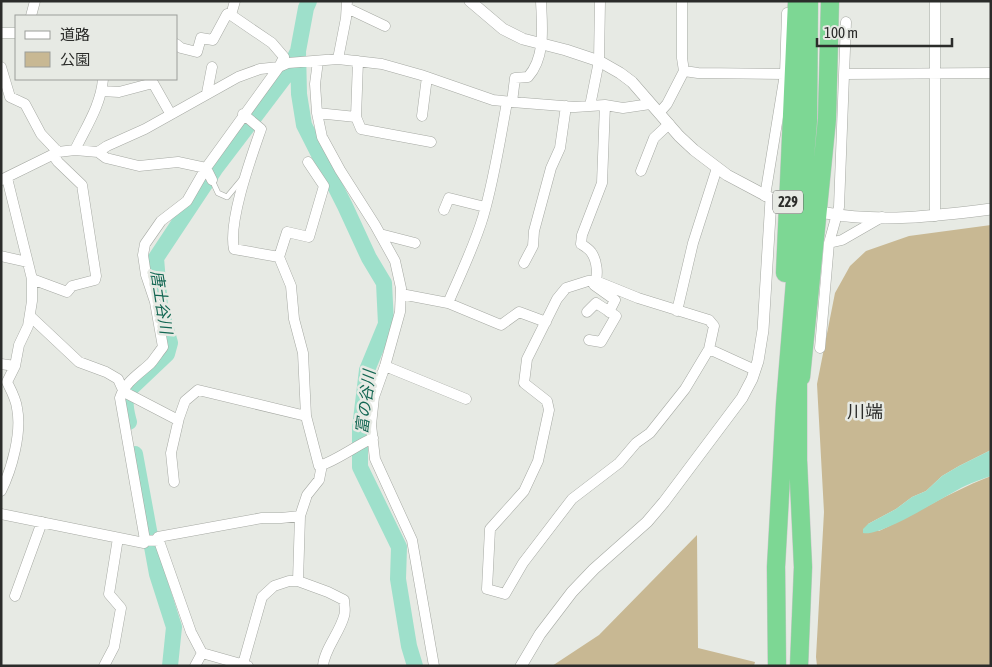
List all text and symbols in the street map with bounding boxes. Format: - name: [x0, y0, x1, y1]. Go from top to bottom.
- legend: [15, 15, 178, 80]
- scale bar: [817, 15, 952, 47]
- text: 100 m: [824, 24, 858, 41]
- text: 道路: [60, 26, 90, 43]
- text: 公園: [60, 51, 90, 68]
- road number: 229: [773, 190, 803, 213]
- water label: 唐土谷川: [148, 269, 176, 337]
- water label: 富の谷川: [352, 367, 378, 435]
- district label: 川端: [847, 401, 883, 422]

